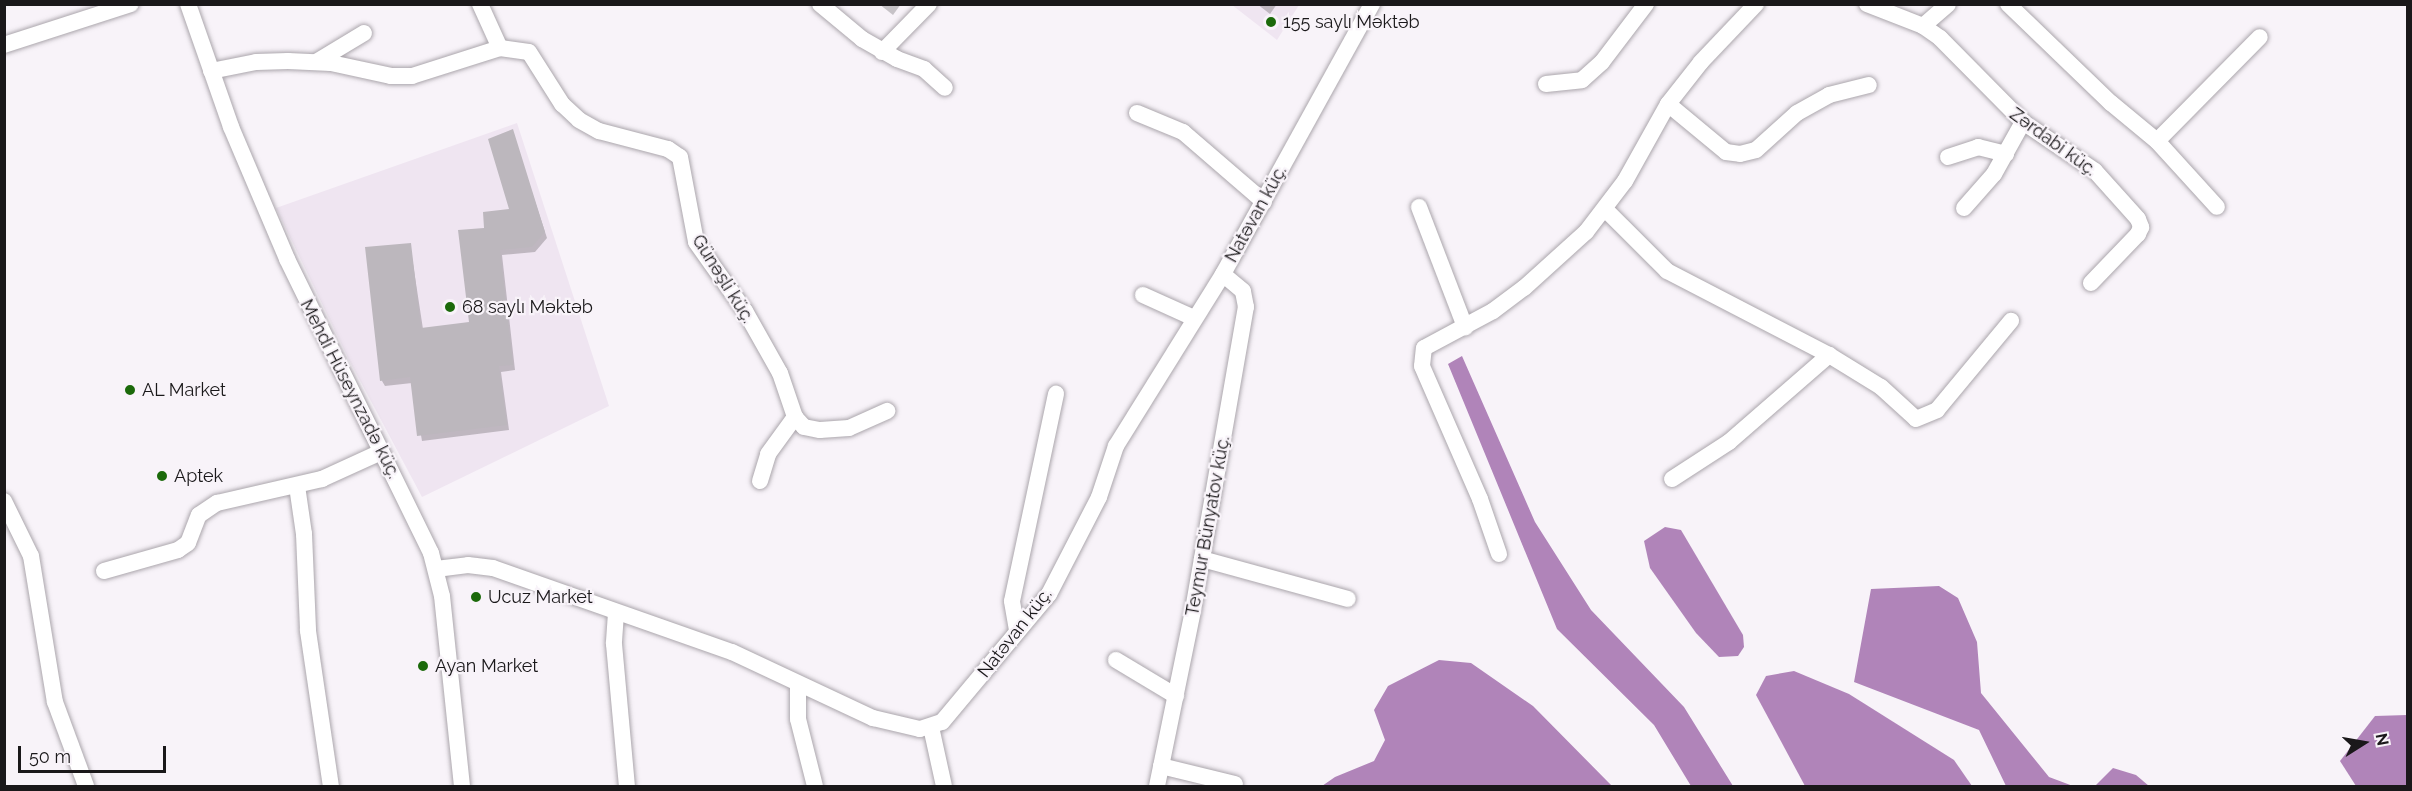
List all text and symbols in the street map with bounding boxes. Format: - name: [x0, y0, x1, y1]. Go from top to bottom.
- place label: 155 saylı Məktəb: [1283, 11, 1420, 33]
- marker: 155 saylı Məktəb: [1264, 15, 1278, 29]
- street label: Zərdabi küç.: [2005, 103, 2101, 181]
- street label: Natəvan küç.: [1220, 162, 1292, 266]
- street label: Günəşli küç.: [687, 231, 759, 327]
- street label: Mehdi Hüseynzadə küç.: [295, 296, 405, 482]
- place label: 68 saylı Məktəb: [462, 296, 593, 318]
- marker: 68 saylı Məktəb: [443, 300, 457, 314]
- place label: AL Market: [142, 379, 227, 401]
- marker: AL Market: [123, 383, 137, 397]
- street label: Teymur Bünyatov küç.: [1181, 434, 1235, 618]
- place label: Aptek: [174, 465, 223, 487]
- marker: Aptek: [155, 469, 169, 483]
- street label: Natəvan küç.: [973, 584, 1057, 682]
- place label: Ucuz Market: [488, 586, 593, 608]
- marker: Ucuz Market: [469, 590, 483, 604]
- place label: Ayan Market: [435, 655, 538, 677]
- marker: Ayan Market: [416, 659, 430, 673]
- north arrow: [2334, 713, 2394, 773]
- text: N: [2372, 732, 2393, 747]
- scale bar: [21, 734, 170, 772]
- text: 50 m: [29, 746, 71, 767]

